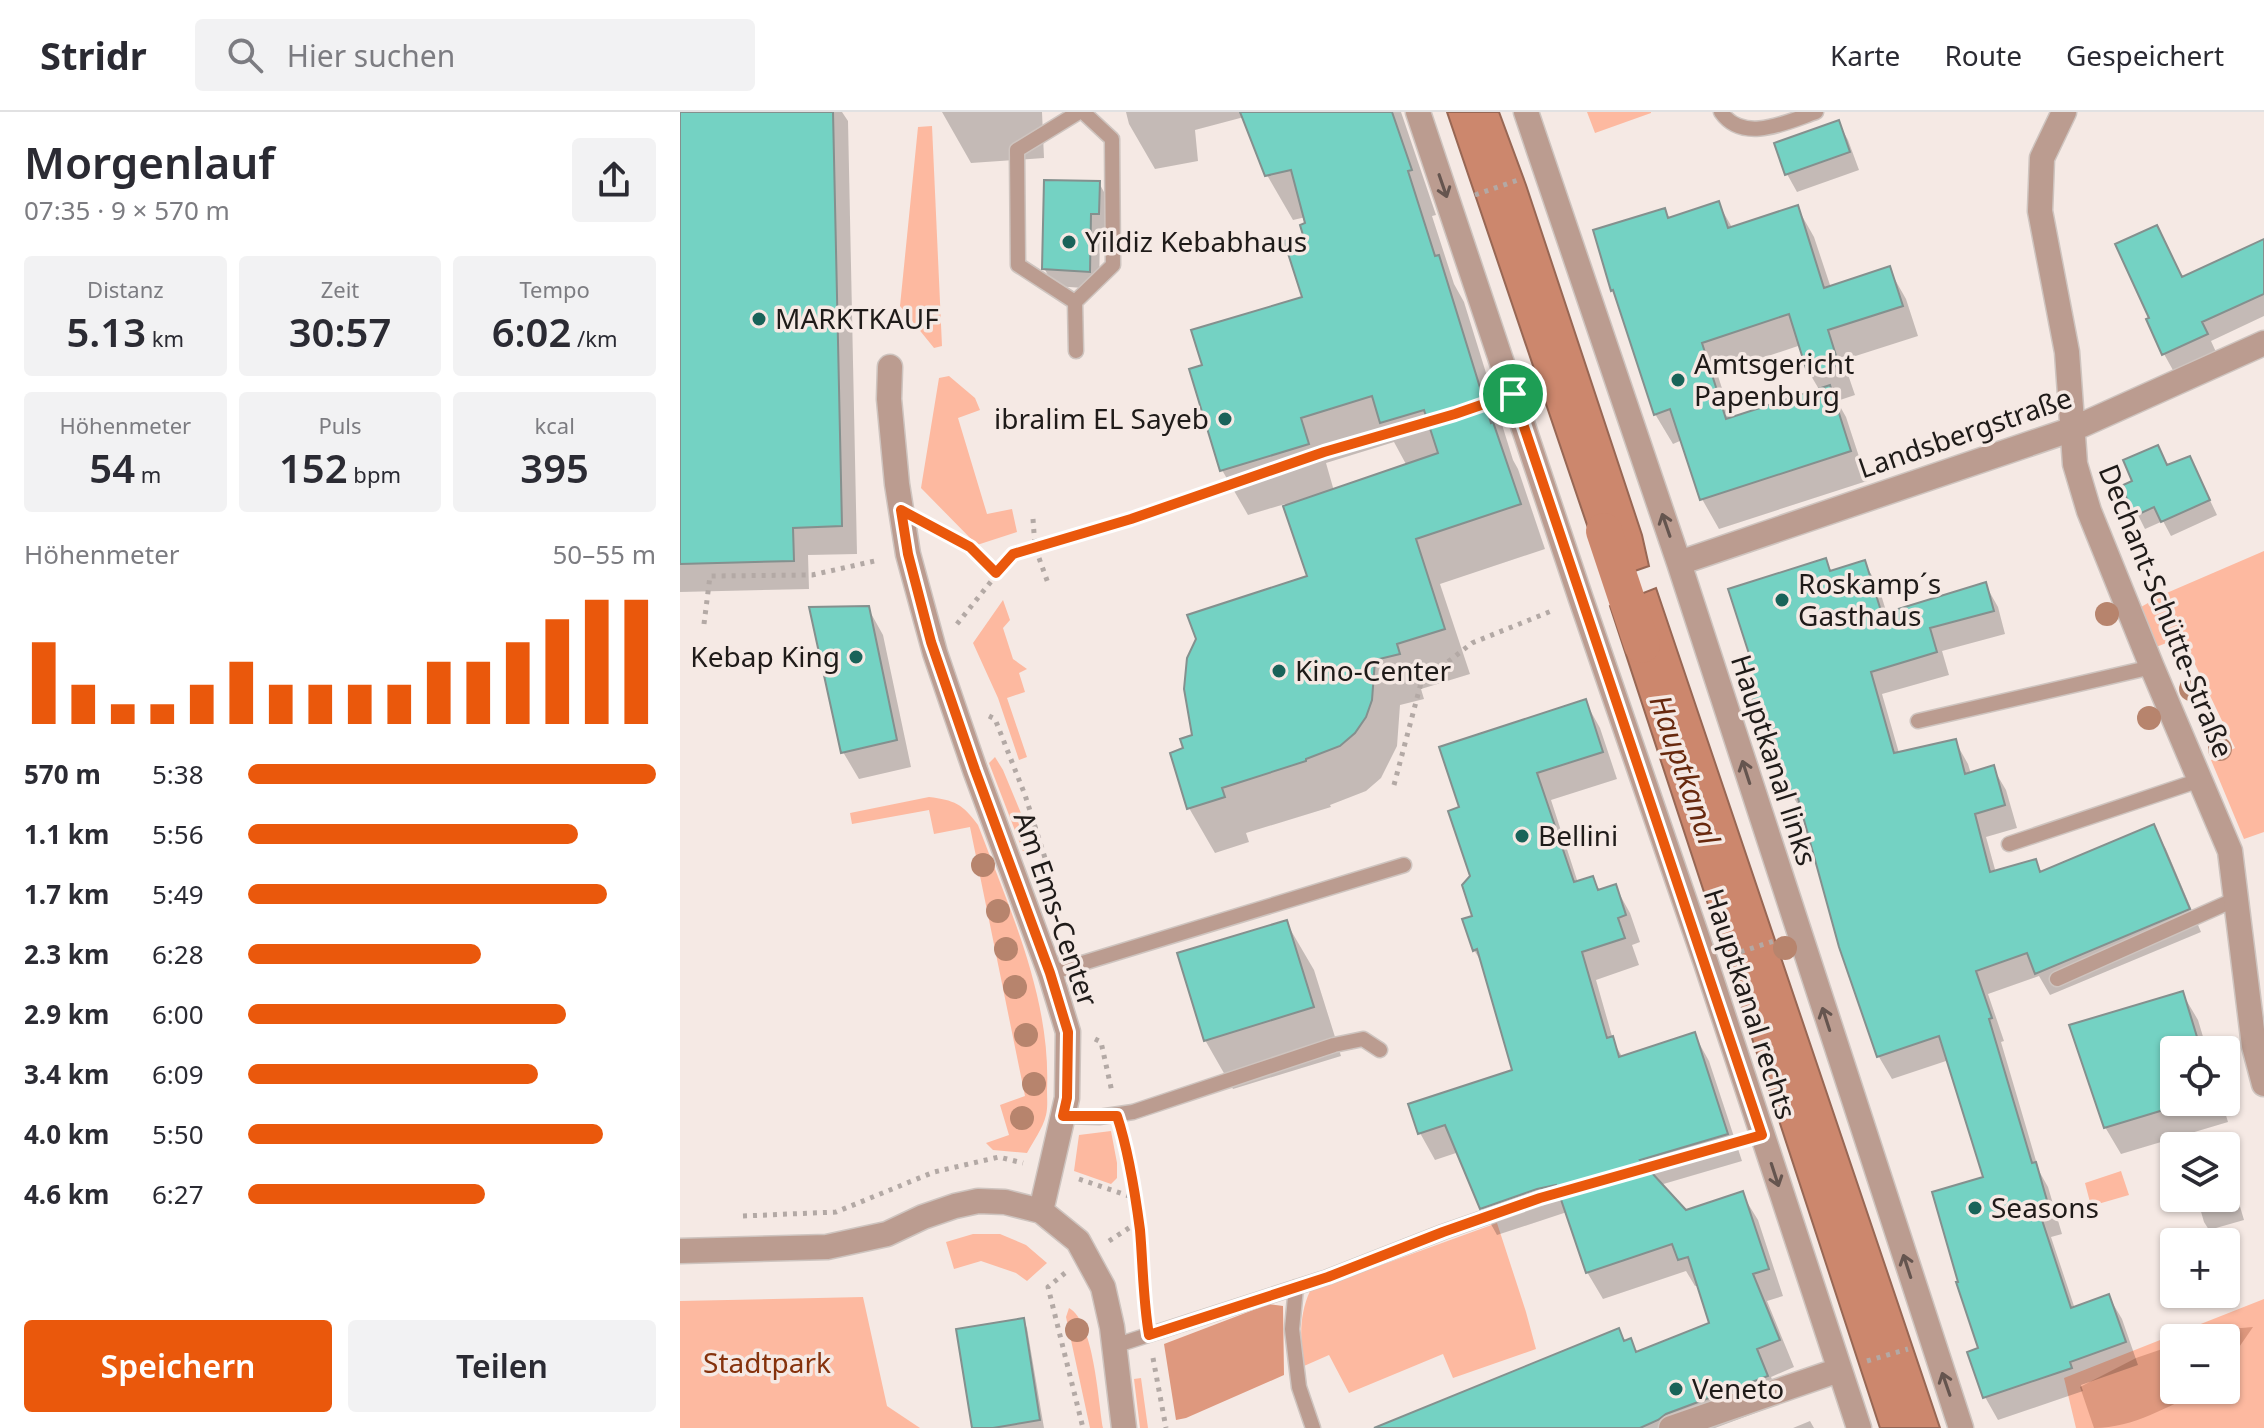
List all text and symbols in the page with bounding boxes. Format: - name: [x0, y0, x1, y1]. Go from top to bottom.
- search box: [195, 19, 755, 91]
- text: Stridr: [40, 29, 147, 81]
- icon: search: [223, 33, 267, 77]
- text: Hier suchen: [287, 35, 455, 76]
- text: Karte: [1830, 36, 1900, 74]
- text: Route: [1944, 36, 2022, 74]
- text: Gespeichert: [2066, 36, 2224, 74]
- text: Morgenlauf: [24, 132, 275, 192]
- button: share: [572, 138, 656, 222]
- one-way arrow: [1437, 173, 1452, 198]
- text: 07:35 · 9 × 570 m: [24, 192, 230, 228]
- place label: Yildiz Kebabhaus: [1085, 222, 1307, 260]
- marker: Yildiz Kebabhaus: [1060, 233, 1078, 251]
- text: Distanz: [87, 274, 164, 304]
- text: Zeit: [321, 274, 359, 304]
- text: Tempo: [519, 274, 590, 304]
- place label: MARKTKAUF: [775, 299, 939, 337]
- text: 5.13: [66, 304, 146, 359]
- text: 30:57: [289, 304, 391, 359]
- text: 6:02: [492, 304, 571, 359]
- marker: MARKTKAUF: [750, 310, 768, 328]
- text: km: [146, 323, 184, 353]
- text: /km: [571, 323, 618, 353]
- place label: Amtsgericht Papenburg: [1694, 344, 1854, 414]
- pin: [1479, 360, 1547, 428]
- marker: Amtsgericht Papenburg: [1669, 371, 1687, 389]
- icon: arrive: [1491, 372, 1535, 416]
- street label: Landsbergstraße: [1853, 378, 2077, 486]
- place label: ibralim EL Sayeb: [994, 399, 1209, 437]
- text: Höhenmeter: [60, 410, 191, 440]
- text: Puls: [318, 410, 362, 440]
- text: kcal: [535, 410, 575, 440]
- marker: ibralim EL Sayeb: [1216, 410, 1234, 428]
- text: 54: [89, 440, 135, 495]
- text: 152: [279, 440, 348, 495]
- text: 395: [520, 440, 589, 495]
- street label: Dechant-Schütte-Straße: [2091, 458, 2243, 763]
- text: m: [135, 459, 161, 489]
- text: bpm: [348, 459, 401, 489]
- one-way arrow: [1658, 512, 1673, 537]
- text: Höhenmeter: [24, 536, 180, 572]
- text: 50–55 m: [552, 536, 656, 572]
- place label: Roskamp´s Gasthaus: [1798, 564, 1941, 634]
- marker: Roskamp´s Gasthaus: [1773, 591, 1791, 609]
- place label: Kebap King: [690, 637, 840, 675]
- marker: Kebap King: [847, 648, 865, 666]
- street label: Hauptkanal links: [1723, 649, 1827, 870]
- place label: Kino-Center: [1295, 651, 1452, 689]
- marker: Kino-Center: [1270, 662, 1288, 680]
- water label: Hauptkanal: [1641, 689, 1731, 851]
- text: 570 m: [24, 756, 101, 792]
- text: 5:38: [152, 756, 204, 792]
- one-way arrow: [1738, 760, 1753, 785]
- street label: Am Ems-Center: [1006, 806, 1108, 1012]
- text: 1.1 km: [24, 816, 109, 852]
- text: 5:56: [152, 816, 204, 852]
- place label: Bellini: [1538, 816, 1618, 854]
- marker: Bellini: [1513, 827, 1531, 845]
- text: 1.7 km: [24, 876, 109, 912]
- text: 5:49: [152, 876, 204, 912]
- street label: Hauptkanal rechts: [1696, 884, 1806, 1124]
- text: 2.3 km: [24, 936, 109, 972]
- text: 6:28: [152, 936, 204, 972]
- text: 2.9 km: [24, 996, 109, 1032]
- text: 6:00: [152, 996, 204, 1032]
- one-way arrow: [1818, 1007, 1833, 1032]
- map controls: [2160, 1036, 2240, 1404]
- button: locate: [2160, 1036, 2240, 1116]
- text: 3.4 km: [24, 1056, 109, 1092]
- text: 6:09: [152, 1056, 204, 1092]
- text: 4.0 km: [24, 1116, 109, 1152]
- text: 5:50: [152, 1116, 204, 1152]
- button: layers: [2160, 1132, 2240, 1212]
- one-way arrow: [1769, 1163, 1784, 1188]
- text: 4.6 km: [24, 1176, 109, 1212]
- text: 6:27: [152, 1176, 204, 1212]
- place label: Seasons: [1991, 1188, 2099, 1226]
- marker: Seasons: [1966, 1199, 1984, 1217]
- button: +: [2160, 1228, 2240, 1308]
- one-way arrow: [1899, 1254, 1914, 1280]
- button: Speichern: [24, 1320, 332, 1412]
- button: Teilen: [348, 1320, 656, 1412]
- button: −: [2160, 1324, 2240, 1404]
- park label: Stadtpark: [703, 1343, 831, 1381]
- place label: Veneto: [1692, 1369, 1784, 1407]
- one-way arrow: [1938, 1372, 1953, 1397]
- marker: Veneto: [1667, 1380, 1685, 1398]

